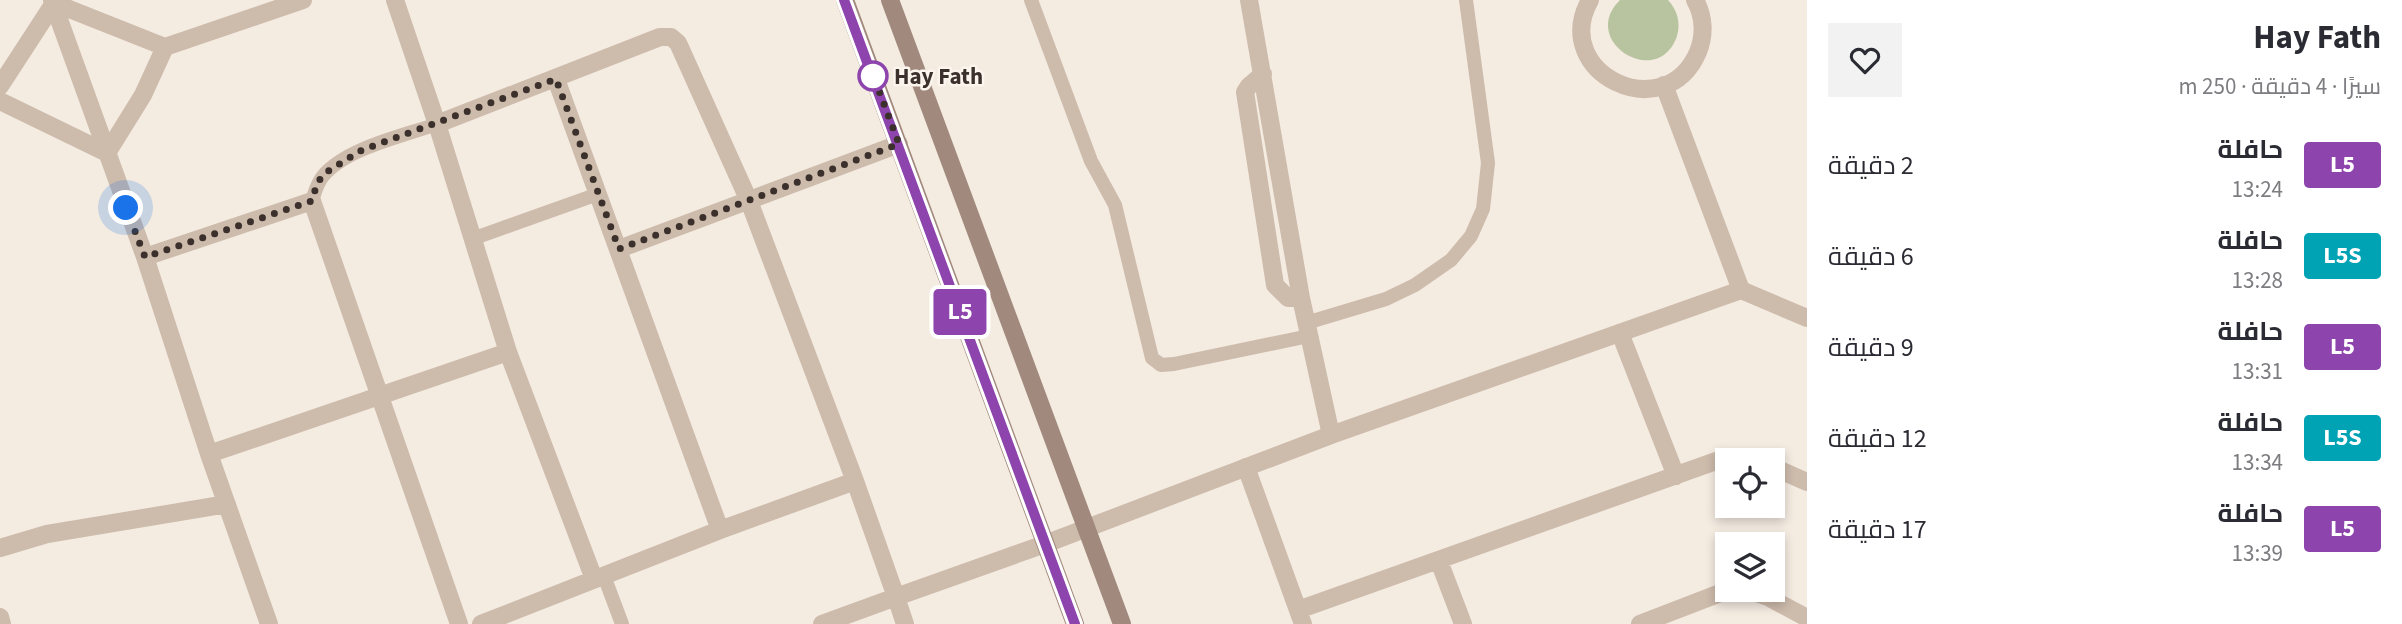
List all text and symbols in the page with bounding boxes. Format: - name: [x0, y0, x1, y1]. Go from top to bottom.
- text: Hay Fath: [2253, 14, 2381, 61]
- button: heart: [1828, 23, 1902, 97]
- place label: Hay Fath: [894, 60, 983, 93]
- marker: Hay Fath: [858, 61, 888, 91]
- text: سيرًا · 4 دقيقة · 250 m: [2178, 70, 2381, 103]
- text: حافلة: [2218, 131, 2283, 168]
- text: 2 دقيقة: [1828, 147, 1914, 184]
- text: L5: [2330, 147, 2355, 182]
- text: 13:24: [2232, 173, 2283, 206]
- your location: [108, 190, 143, 225]
- text: حافلة: [2218, 222, 2283, 259]
- text: 6 دقيقة: [1828, 238, 1914, 275]
- text: L5S: [2323, 238, 2362, 273]
- text: 13:28: [2232, 264, 2283, 297]
- line badge: L5: [928, 289, 992, 335]
- text: L5: [947, 294, 973, 329]
- text: حافلة: [2218, 313, 2283, 350]
- text: 9 دقيقة: [1828, 329, 1914, 366]
- text: L5: [2330, 329, 2355, 364]
- text: 13:31: [2232, 355, 2283, 388]
- text: حافلة: [2218, 404, 2283, 441]
- text: 12 دقيقة: [1828, 420, 1927, 457]
- text: L5S: [2323, 420, 2362, 455]
- text: 13:34: [2232, 446, 2283, 479]
- map controls: [1715, 448, 1785, 602]
- button: locate: [1715, 448, 1785, 518]
- text: حافلة: [2218, 495, 2283, 532]
- text: 17 دقيقة: [1828, 511, 1927, 548]
- text: L5: [2330, 511, 2355, 546]
- button: layers: [1715, 532, 1785, 602]
- text: 13:39: [2232, 537, 2283, 570]

